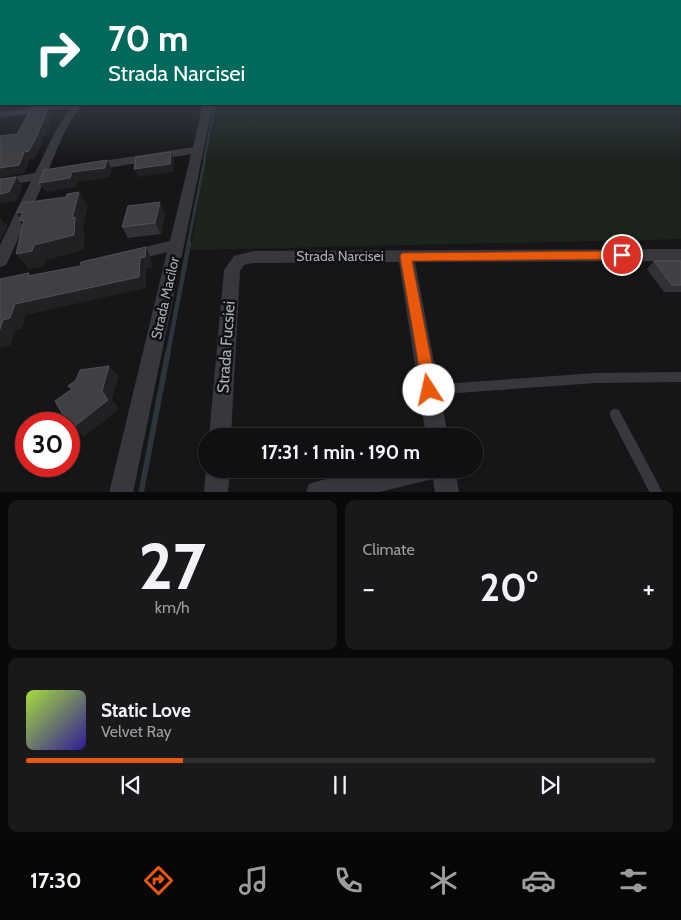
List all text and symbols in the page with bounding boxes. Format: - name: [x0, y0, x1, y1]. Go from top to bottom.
- text: 70 m: [108, 17, 189, 60]
- icon: right: [25, 20, 90, 85]
- text: Strada Narcisei: [108, 60, 245, 87]
- pin: [601, 234, 643, 276]
- icon: arrive: [608, 241, 636, 269]
- street label: Strada Narcisei: [296, 247, 384, 265]
- street label: Strada Macilor: [147, 254, 183, 341]
- street label: Strada Fucsiei: [213, 300, 239, 394]
- position arrow: [402, 363, 454, 415]
- speed limit sign: 30: [15, 412, 80, 477]
- text: 17:31 · 1 min · 190 m: [261, 441, 420, 464]
- text: 27: [138, 526, 206, 605]
- text: Climate: [363, 540, 415, 559]
- text: 20°: [480, 564, 538, 611]
- text: −: [363, 571, 375, 605]
- text: +: [643, 571, 655, 605]
- text: km/h: [155, 598, 190, 617]
- text: Static Love: [101, 699, 191, 722]
- text: Velvet Ray: [101, 722, 172, 741]
- icon: previous: [117, 771, 145, 799]
- icon: pause: [326, 771, 354, 799]
- icon: next: [536, 771, 564, 799]
- icon: directions: [141, 863, 176, 898]
- icon: music: [236, 863, 271, 898]
- icon: phone: [331, 863, 366, 898]
- icon: climate: [426, 863, 461, 898]
- icon: car: [521, 863, 556, 898]
- icon: filters: [616, 863, 651, 898]
- text: 17:30: [30, 867, 82, 894]

